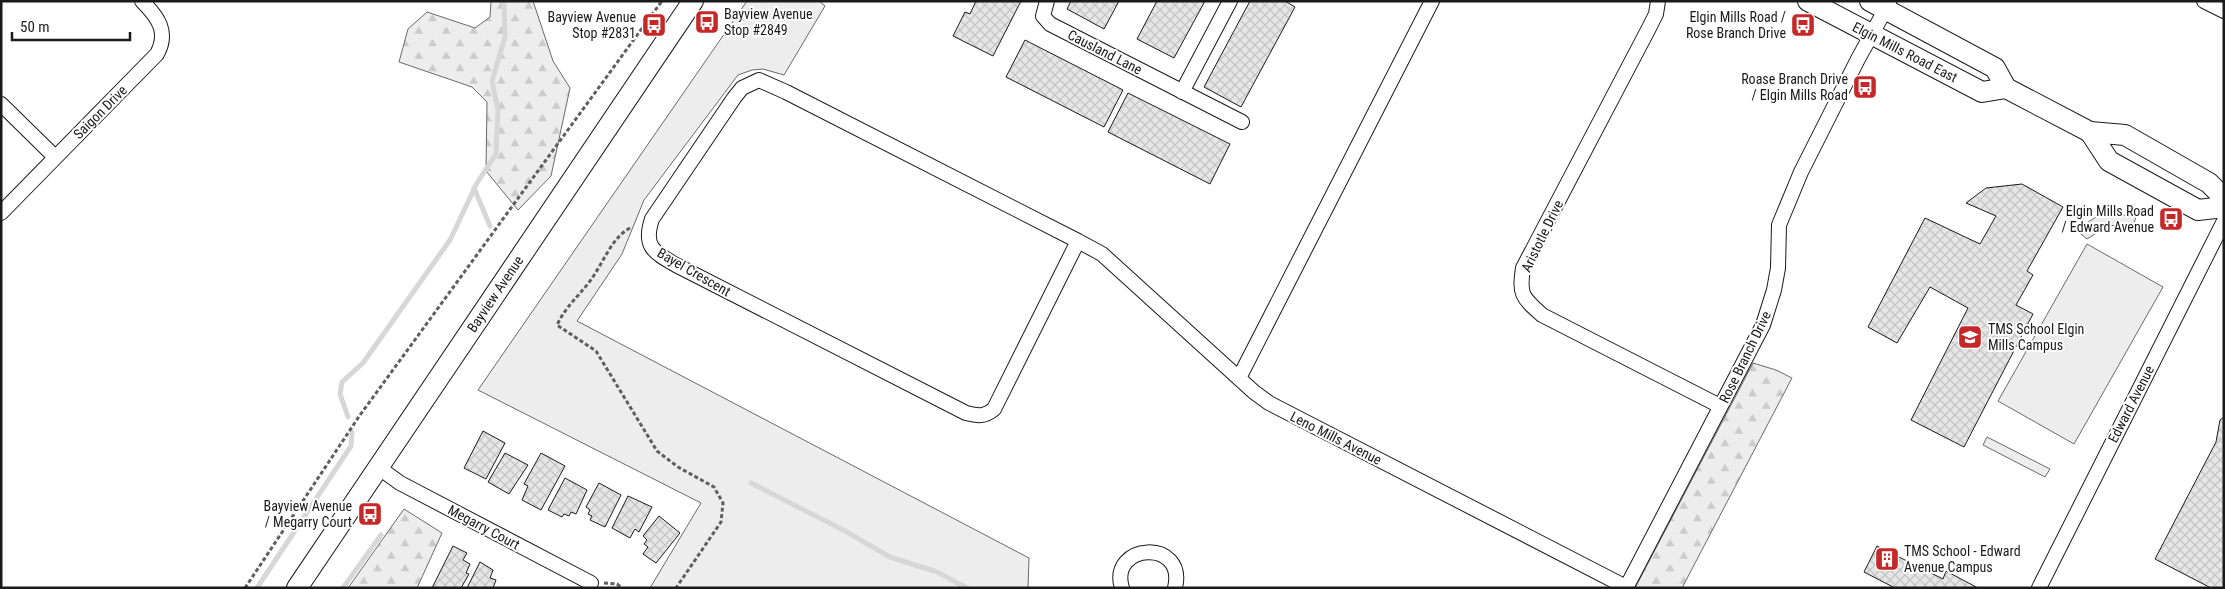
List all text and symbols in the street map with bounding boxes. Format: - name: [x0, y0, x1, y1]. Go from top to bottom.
- place label: Bayview Avenue Stop #2849: [724, 6, 813, 38]
- place label: Bayview Avenue Stop #2831: [548, 9, 636, 41]
- bus stop icon: Bayview Avenue Stop #2849: [694, 9, 720, 35]
- place label: Elgin Mills Road / Rose Branch Drive: [1686, 9, 1786, 41]
- scale bar: [12, 10, 130, 42]
- bus stop icon: Bayview Avenue Stop #2831: [641, 12, 667, 38]
- bus stop icon: Elgin Mills Road / Rose Branch Drive: [1790, 12, 1816, 38]
- text: 50 m: [20, 18, 50, 36]
- street label: Elgin Mills Road East: [1850, 19, 1960, 85]
- street label: Causland Lane: [1065, 26, 1145, 78]
- place label: Roase Branch Drive / Elgin Mills Road: [1741, 71, 1848, 103]
- bus stop icon: Roase Branch Drive / Elgin Mills Road: [1852, 74, 1878, 100]
- street label: Saigon Drive: [70, 82, 130, 142]
- street label: Aristotle Drive: [1518, 197, 1566, 275]
- place label: Elgin Mills Road / Edward Avenue: [2061, 203, 2154, 235]
- bus stop icon: Elgin Mills Road / Edward Avenue: [2158, 206, 2184, 232]
- street label: Bayel Crescent: [655, 245, 733, 299]
- street label: Bayview Avenue: [464, 253, 527, 335]
- street label: Rose Branch Drive: [1716, 308, 1774, 406]
- place label: TMS School Elgin Mills Campus: [1988, 321, 2084, 353]
- school or university icon: TMS School Elgin Mills Campus: [1957, 324, 1983, 350]
- street label: Edward Avenue: [2105, 362, 2157, 445]
- street label: Leno Mills Avenue: [1288, 408, 1385, 468]
- place label: Bayview Avenue / Megarry Court: [264, 498, 352, 530]
- bus stop icon: Bayview Avenue / Megarry Court: [357, 501, 383, 527]
- street label: Megarry Court: [445, 501, 523, 553]
- place label: TMS School - Edward Avenue Campus: [1904, 543, 2021, 575]
- building icon: TMS School - Edward Avenue Campus: [1874, 546, 1900, 572]

